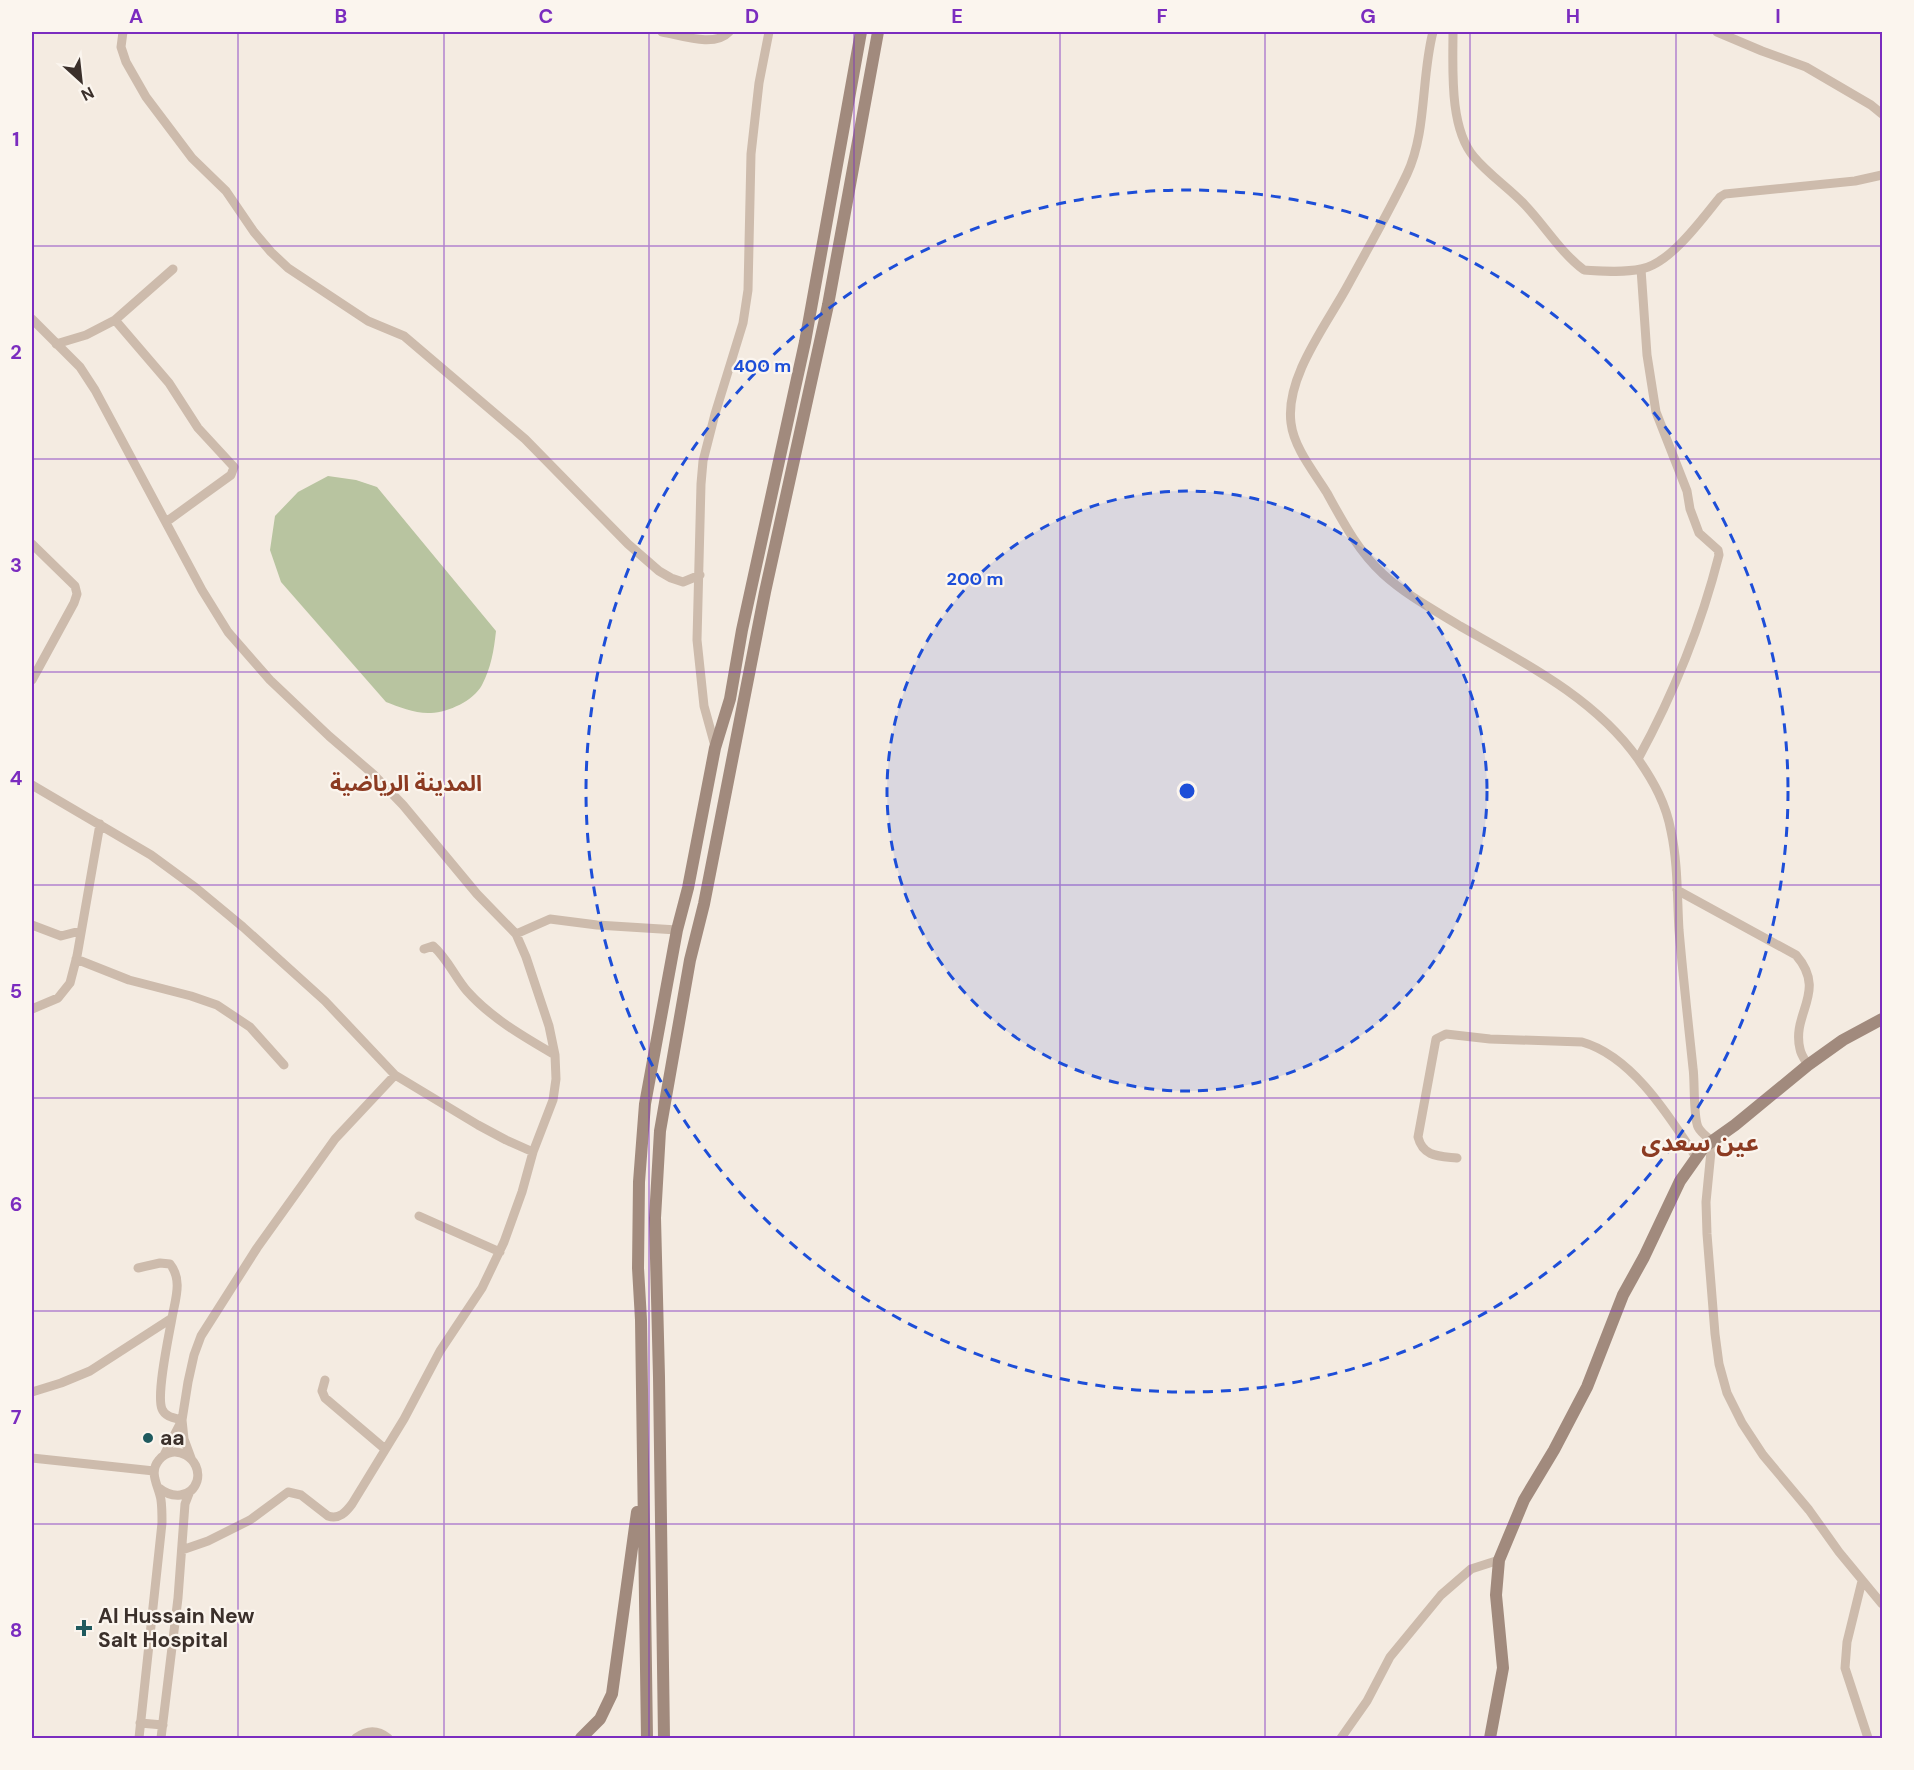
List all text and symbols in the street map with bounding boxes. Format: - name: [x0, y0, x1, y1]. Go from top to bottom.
- text: A: [129, 3, 143, 29]
- text: B: [335, 3, 347, 29]
- text: C: [539, 3, 553, 29]
- text: D: [745, 3, 759, 29]
- text: E: [951, 3, 963, 29]
- text: F: [1156, 3, 1168, 29]
- text: G: [1360, 3, 1376, 29]
- text: H: [1566, 3, 1580, 29]
- text: I: [1775, 3, 1781, 29]
- north arrow: [51, 51, 111, 111]
- text: N: [78, 82, 98, 106]
- text: 1: [12, 126, 20, 152]
- text: 2: [10, 339, 22, 365]
- text: 400 m: [733, 354, 791, 378]
- text: 3: [10, 552, 22, 578]
- text: 200 m: [947, 567, 1003, 591]
- text: 4: [10, 765, 23, 791]
- district label: المدينة الرياضية: [330, 769, 482, 798]
- centre of rings: [1177, 781, 1197, 801]
- text: 5: [10, 978, 22, 1004]
- district label: عين سعدى: [1641, 1127, 1759, 1158]
- text: 6: [10, 1191, 22, 1217]
- text: 7: [11, 1404, 22, 1430]
- place label: aa: [160, 1424, 185, 1452]
- marker: aa: [141, 1431, 155, 1445]
- place label: Al Hussain New Salt Hospital: [98, 1602, 254, 1654]
- text: 8: [10, 1617, 22, 1643]
- marker: Al Hussain New Salt Hospital: [75, 1619, 93, 1637]

